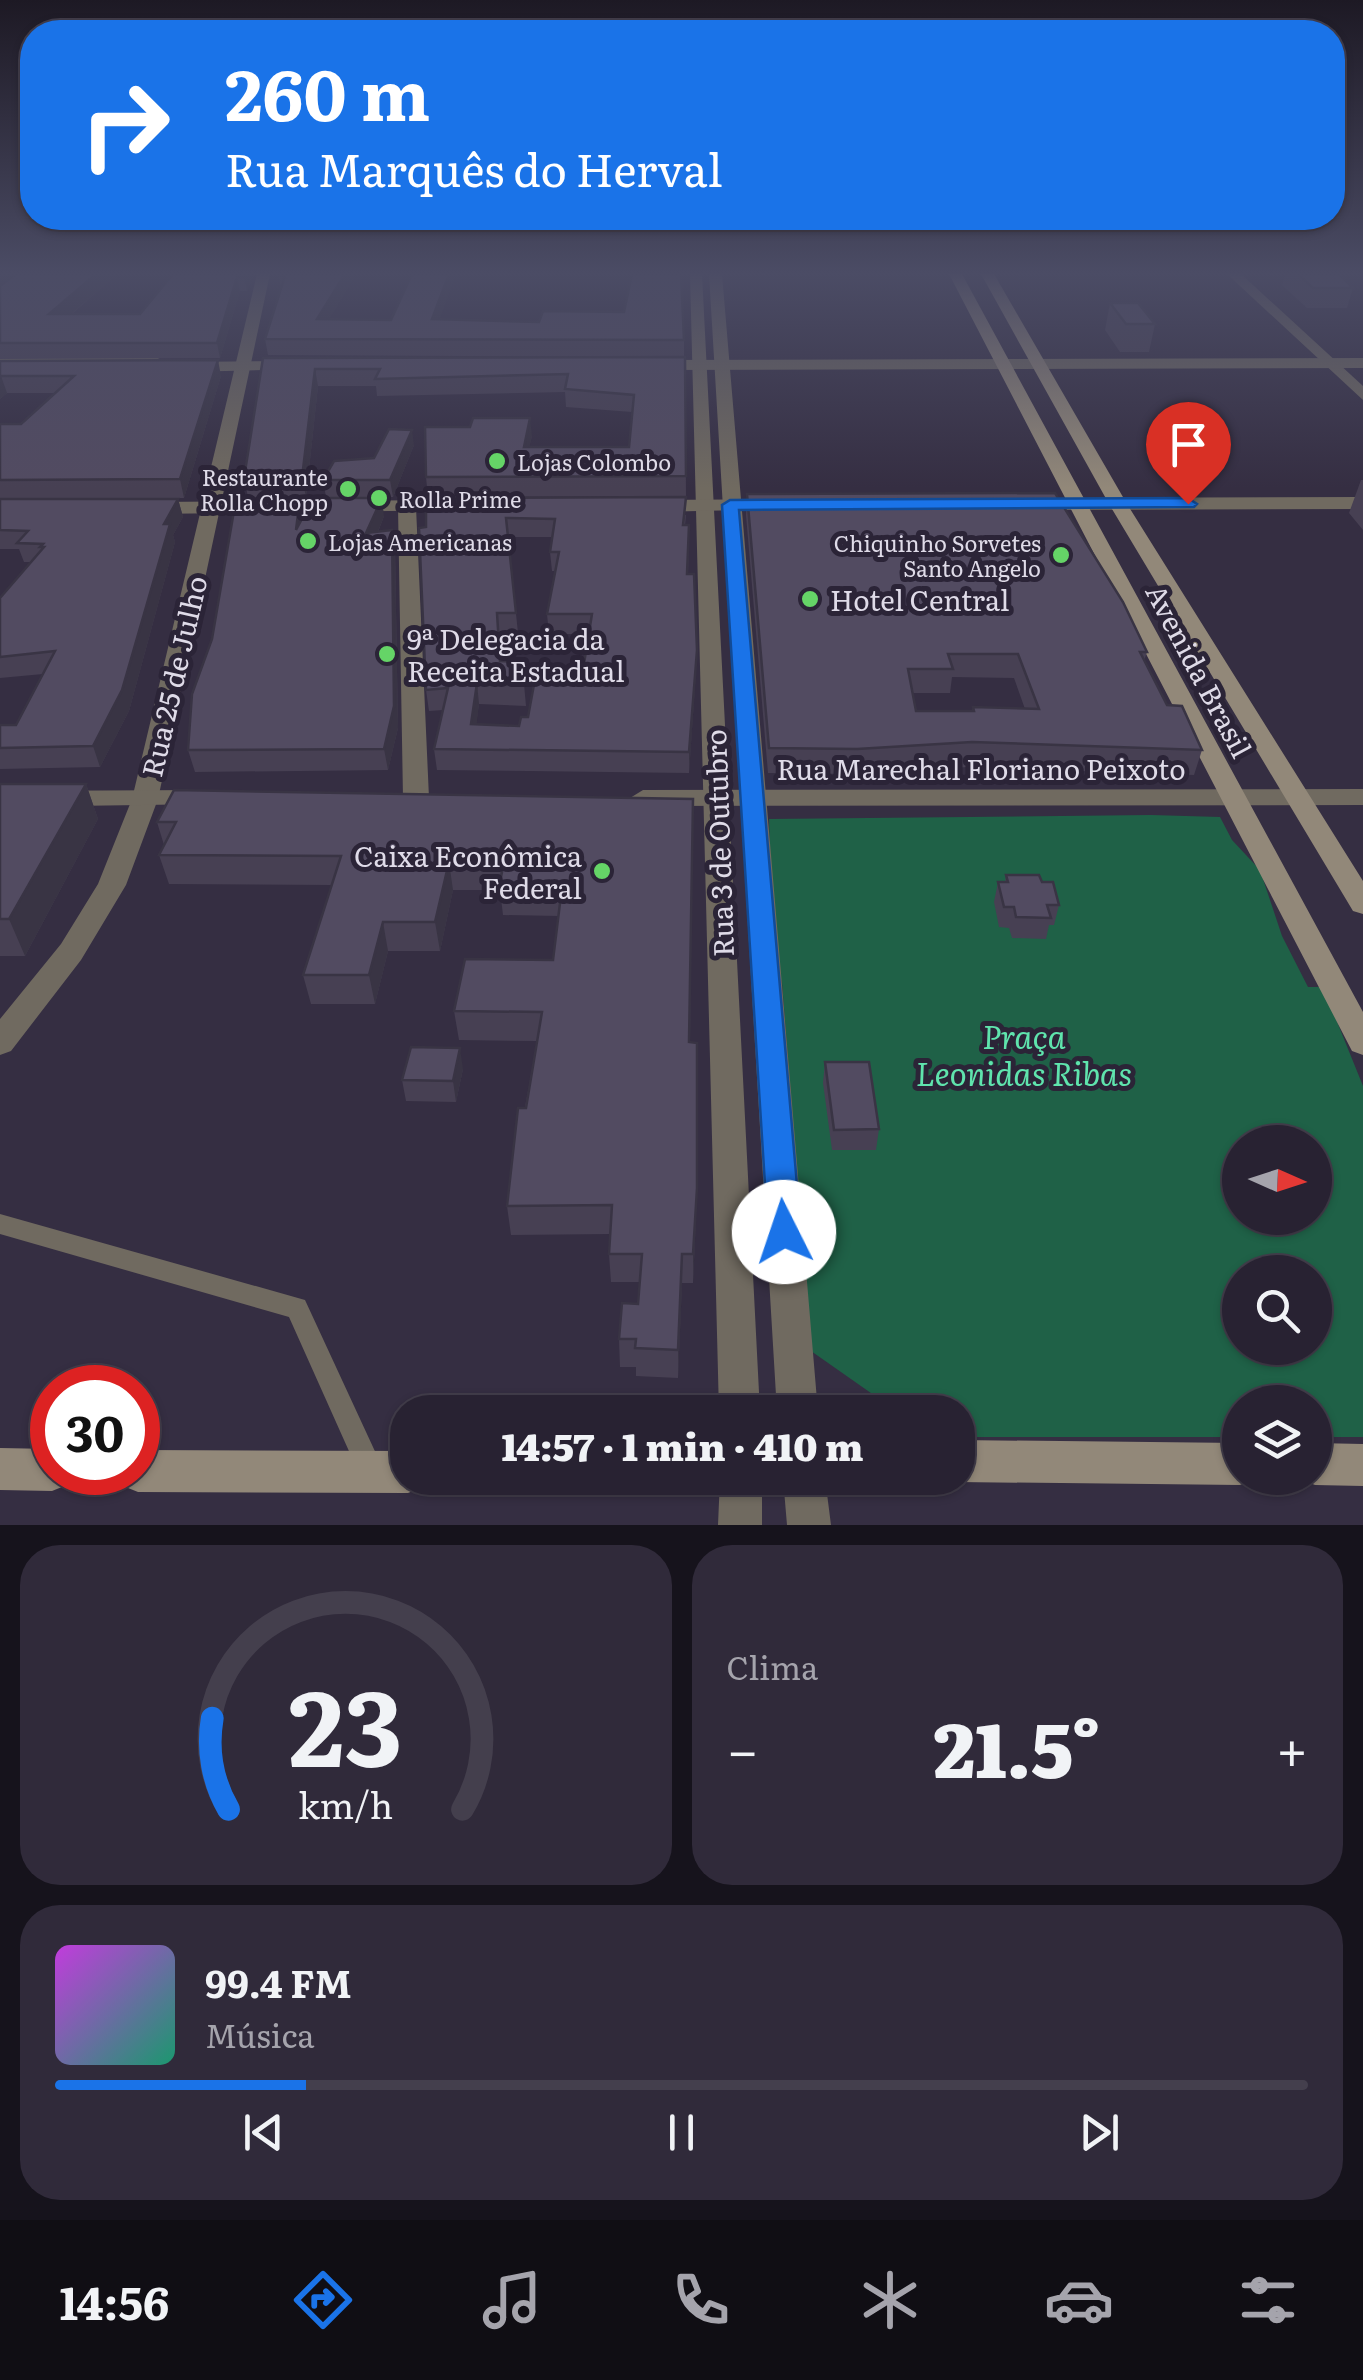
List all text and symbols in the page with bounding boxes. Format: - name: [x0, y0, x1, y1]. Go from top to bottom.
- text: 260 m: [225, 39, 430, 143]
- icon: right: [60, 60, 190, 190]
- text: Rua Marquês do Herval: [225, 134, 723, 201]
- pin: [1146, 402, 1231, 505]
- icon: arrive: [1161, 417, 1216, 472]
- place label: Lojas Colombo: [517, 445, 671, 478]
- marker: Lojas Colombo: [486, 450, 508, 472]
- place label: Restaurante Rolla Chopp: [200, 460, 328, 518]
- marker: Restaurante Rolla Chopp: [337, 478, 359, 500]
- place label: Rolla Prime: [399, 482, 521, 515]
- marker: Rolla Prime: [368, 487, 390, 509]
- place label: Lojas Americanas: [328, 525, 512, 558]
- place label: Chiquinho Sorvetes Santo Angelo: [834, 526, 1041, 584]
- marker: Lojas Americanas: [297, 530, 319, 552]
- marker: Chiquinho Sorvetes Santo Angelo: [1050, 544, 1072, 566]
- street label: Rua 25 de Julho: [129, 571, 217, 781]
- street label: Avenida Brasil: [1136, 575, 1264, 765]
- place label: Hotel Central: [830, 578, 1009, 620]
- marker: Hotel Central: [799, 588, 821, 610]
- place label: 9ª Delegacia da Receita Estadual: [407, 617, 625, 691]
- marker: 9ª Delegacia da Receita Estadual: [376, 643, 398, 665]
- street label: Rua 3 de Outubro: [693, 728, 743, 958]
- street label: Rua Marechal Floriano Peixoto: [776, 747, 1186, 789]
- place label: Caixa Econômica Federal: [354, 834, 582, 908]
- marker: Caixa Econômica Federal: [591, 860, 613, 882]
- park label: Praça Leonidas Ribas: [916, 1011, 1132, 1096]
- north arrow: [1222, 1125, 1332, 1235]
- map controls: [1222, 1125, 1332, 1495]
- position arrow: [732, 1180, 836, 1284]
- button: search: [1222, 1255, 1332, 1365]
- speed limit sign: 30: [30, 1365, 160, 1495]
- button: layers: [1222, 1385, 1332, 1495]
- text: 14:57 · 1 min · 410 m: [501, 1416, 864, 1473]
- text: Clima: [727, 1642, 818, 1690]
- text: 23: [289, 1645, 403, 1799]
- text: 21.5°: [934, 1690, 1101, 1801]
- text: −: [727, 1706, 759, 1788]
- text: +: [1276, 1706, 1308, 1788]
- text: km/h: [298, 1777, 393, 1830]
- text: 99.4 FM: [205, 1953, 352, 2010]
- text: Música: [205, 2010, 315, 2058]
- icon: previous: [236, 2105, 291, 2160]
- icon: pause: [654, 2105, 709, 2160]
- icon: next: [1072, 2105, 1127, 2160]
- icon: directions: [288, 2265, 358, 2335]
- icon: music: [477, 2265, 547, 2335]
- icon: phone: [666, 2265, 736, 2335]
- icon: climate: [855, 2265, 925, 2335]
- icon: car: [1044, 2265, 1114, 2335]
- icon: filters: [1233, 2265, 1303, 2335]
- text: 14:56: [60, 2267, 169, 2334]

